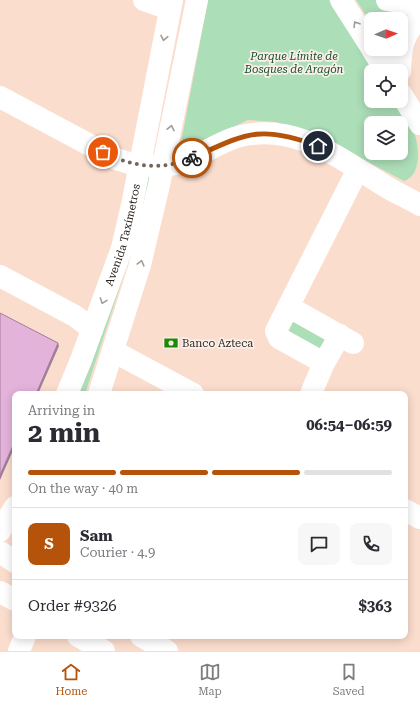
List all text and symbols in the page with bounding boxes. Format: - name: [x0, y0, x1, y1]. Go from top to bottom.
- north arrow: [364, 12, 408, 56]
- map controls: [364, 12, 408, 160]
- one-way arrow: [354, 21, 361, 28]
- one-way arrow: [160, 35, 169, 41]
- park label: Parque Límite de Bosques de Aragón: [244, 50, 344, 76]
- button: locate: [364, 64, 408, 108]
- button: layers: [364, 116, 408, 160]
- one-way arrow: [166, 125, 175, 131]
- pin: [301, 129, 335, 163]
- pin: [86, 135, 120, 169]
- icon: home: [307, 135, 329, 157]
- courier: [172, 138, 212, 178]
- icon: bag: [92, 141, 114, 163]
- icon: bike: [181, 147, 203, 169]
- street label: Avenida Taxímetros: [102, 183, 142, 287]
- one-way arrow: [136, 260, 144, 267]
- one-way arrow: [99, 297, 107, 304]
- bank icon: Banco Azteca: [163, 335, 179, 351]
- place label: Banco Azteca: [182, 337, 253, 350]
- text: Arriving in: [28, 403, 95, 418]
- text: 06:54–06:59: [306, 416, 392, 434]
- text: 2 min: [28, 418, 100, 448]
- text: On the way · 40 m: [28, 481, 138, 496]
- button: chat: [298, 523, 340, 565]
- button: phone: [350, 523, 392, 565]
- text: Sam: [80, 527, 113, 545]
- text: S: [44, 535, 54, 553]
- text: Courier · 4.9: [80, 545, 155, 560]
- text: Order #9326: [28, 597, 117, 615]
- text: $363: [358, 597, 392, 615]
- tab: Home: [55, 661, 87, 698]
- tab: Map: [198, 661, 222, 698]
- tab: Saved: [333, 661, 365, 698]

